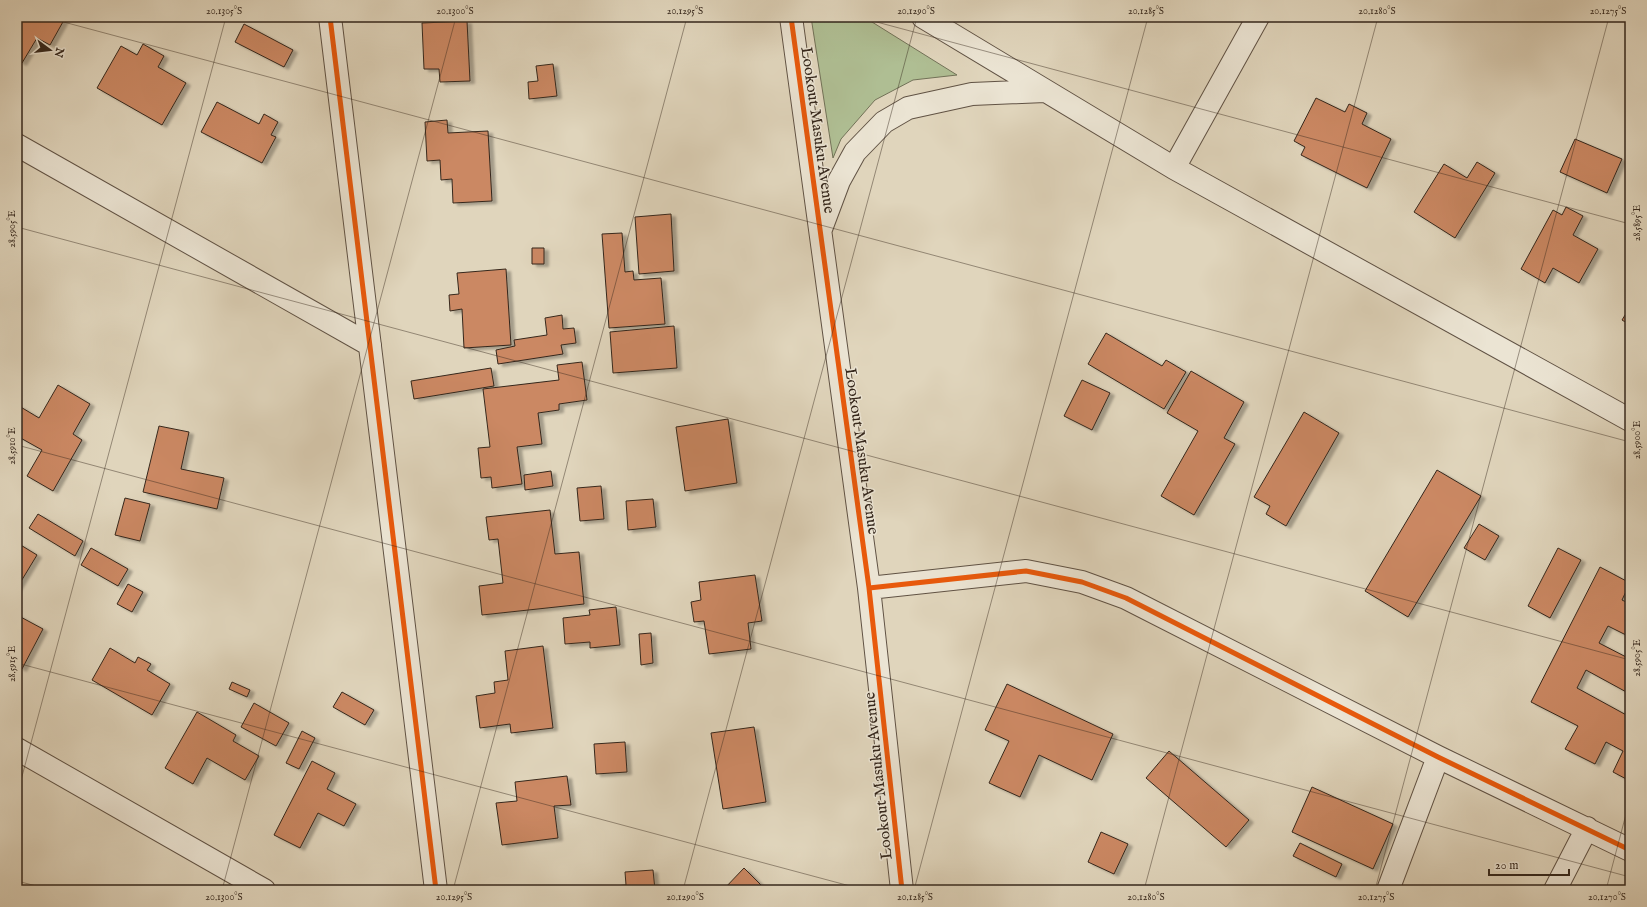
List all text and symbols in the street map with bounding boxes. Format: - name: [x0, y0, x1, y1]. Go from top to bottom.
- text: 20.1305°S: [206, 5, 242, 18]
- text: 20.1300°S: [436, 5, 474, 18]
- text: 20.1295°S: [667, 5, 703, 18]
- text: 20.1290°S: [897, 5, 935, 18]
- text: 20.1285°S: [1128, 5, 1164, 18]
- text: 20.1280°S: [1358, 5, 1396, 18]
- text: 20.1275°S: [1590, 5, 1626, 18]
- north arrow: [30, 30, 70, 70]
- text: N: [51, 45, 67, 59]
- street label: Lookout Masuku Avenue: [795, 46, 839, 215]
- text: 28.5895°E: [1631, 205, 1644, 241]
- text: 28.5905°E: [6, 210, 19, 248]
- street label: Lookout Masuku Avenue: [839, 367, 883, 536]
- text: 28.5900°E: [1631, 421, 1644, 459]
- text: 28.5910°E: [6, 427, 19, 465]
- text: 28.5905°E: [1631, 639, 1644, 677]
- text: 28.5915°E: [6, 646, 19, 682]
- street label: Lookout Masuku Avenue: [860, 691, 898, 860]
- scale bar: [1489, 851, 1569, 877]
- text: 20 m: [1495, 858, 1518, 873]
- text: 20.1300°S: [205, 891, 243, 904]
- text: 20.1295°S: [436, 891, 472, 904]
- text: 20.1290°S: [666, 891, 704, 904]
- text: 20.1285°S: [897, 891, 933, 904]
- text: 20.1280°S: [1127, 891, 1165, 904]
- text: 20.1275°S: [1358, 891, 1394, 904]
- text: 20.1270°S: [1588, 891, 1626, 904]

